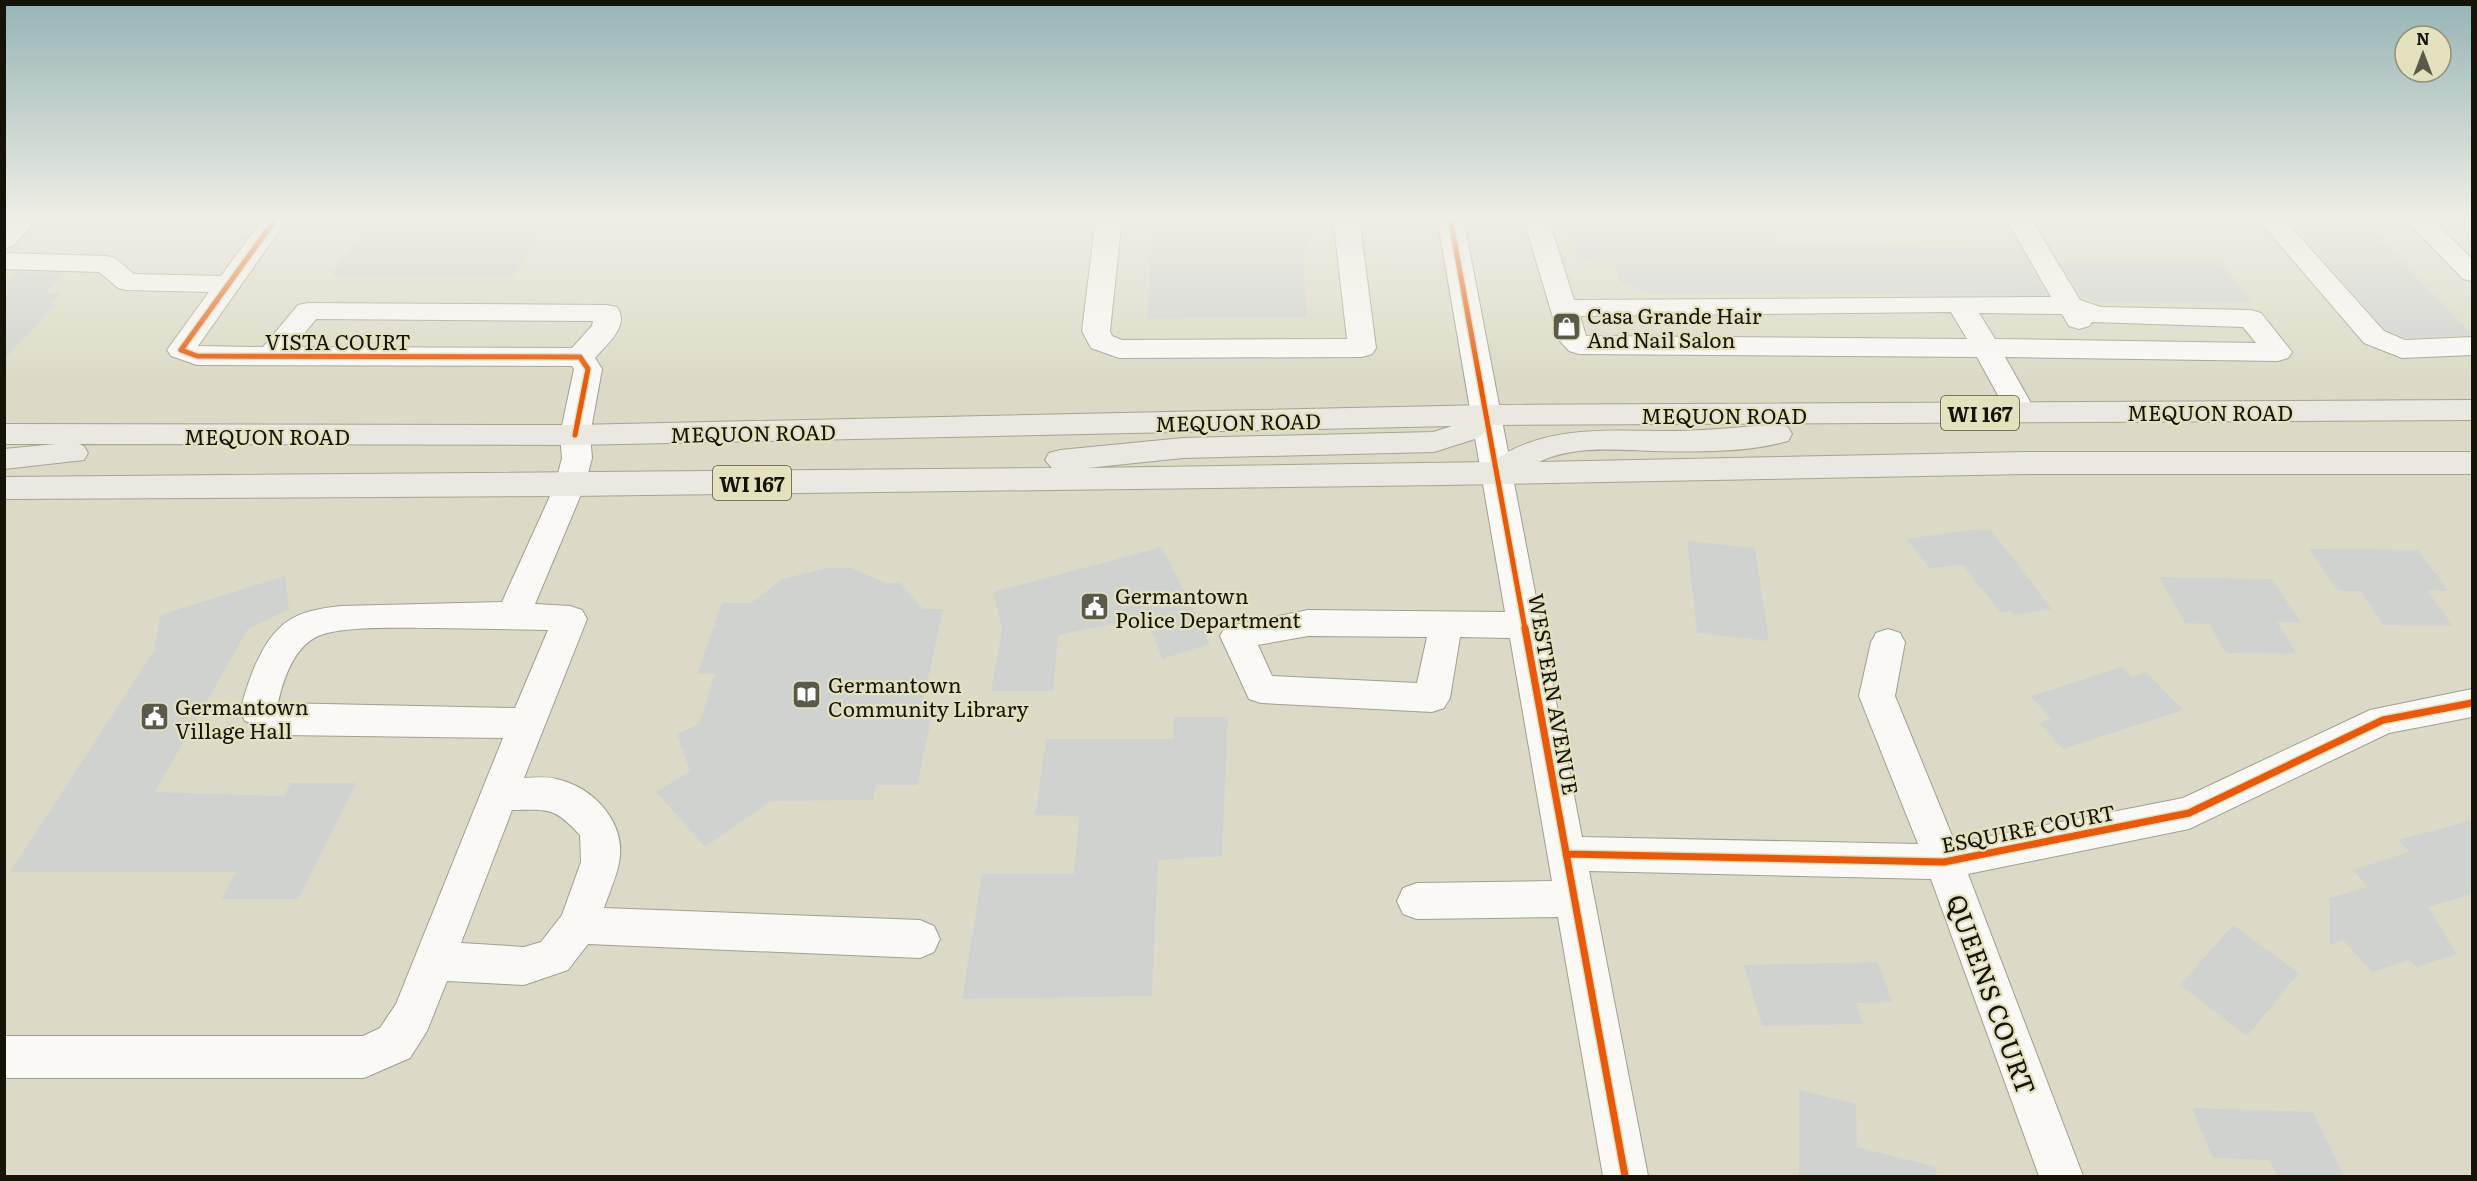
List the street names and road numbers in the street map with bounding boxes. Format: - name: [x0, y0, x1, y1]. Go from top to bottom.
- street label: VISTA COURT: [265, 325, 411, 356]
- road number: WI 167: [1941, 396, 2019, 430]
- street label: MEQUON ROAD: [2127, 396, 2293, 427]
- street label: MEQUON ROAD: [1641, 399, 1807, 430]
- street label: MEQUON ROAD: [1155, 404, 1321, 438]
- street label: MEQUON ROAD: [670, 415, 836, 449]
- street label: MEQUON ROAD: [184, 420, 350, 451]
- road number: WI 167: [713, 466, 791, 500]
- street label: WESTERN AVENUE: [1522, 591, 1588, 797]
- street label: ESQUIRE COURT: [1938, 795, 2118, 859]
- street label: QUEENS COURT: [1939, 888, 2047, 1100]

